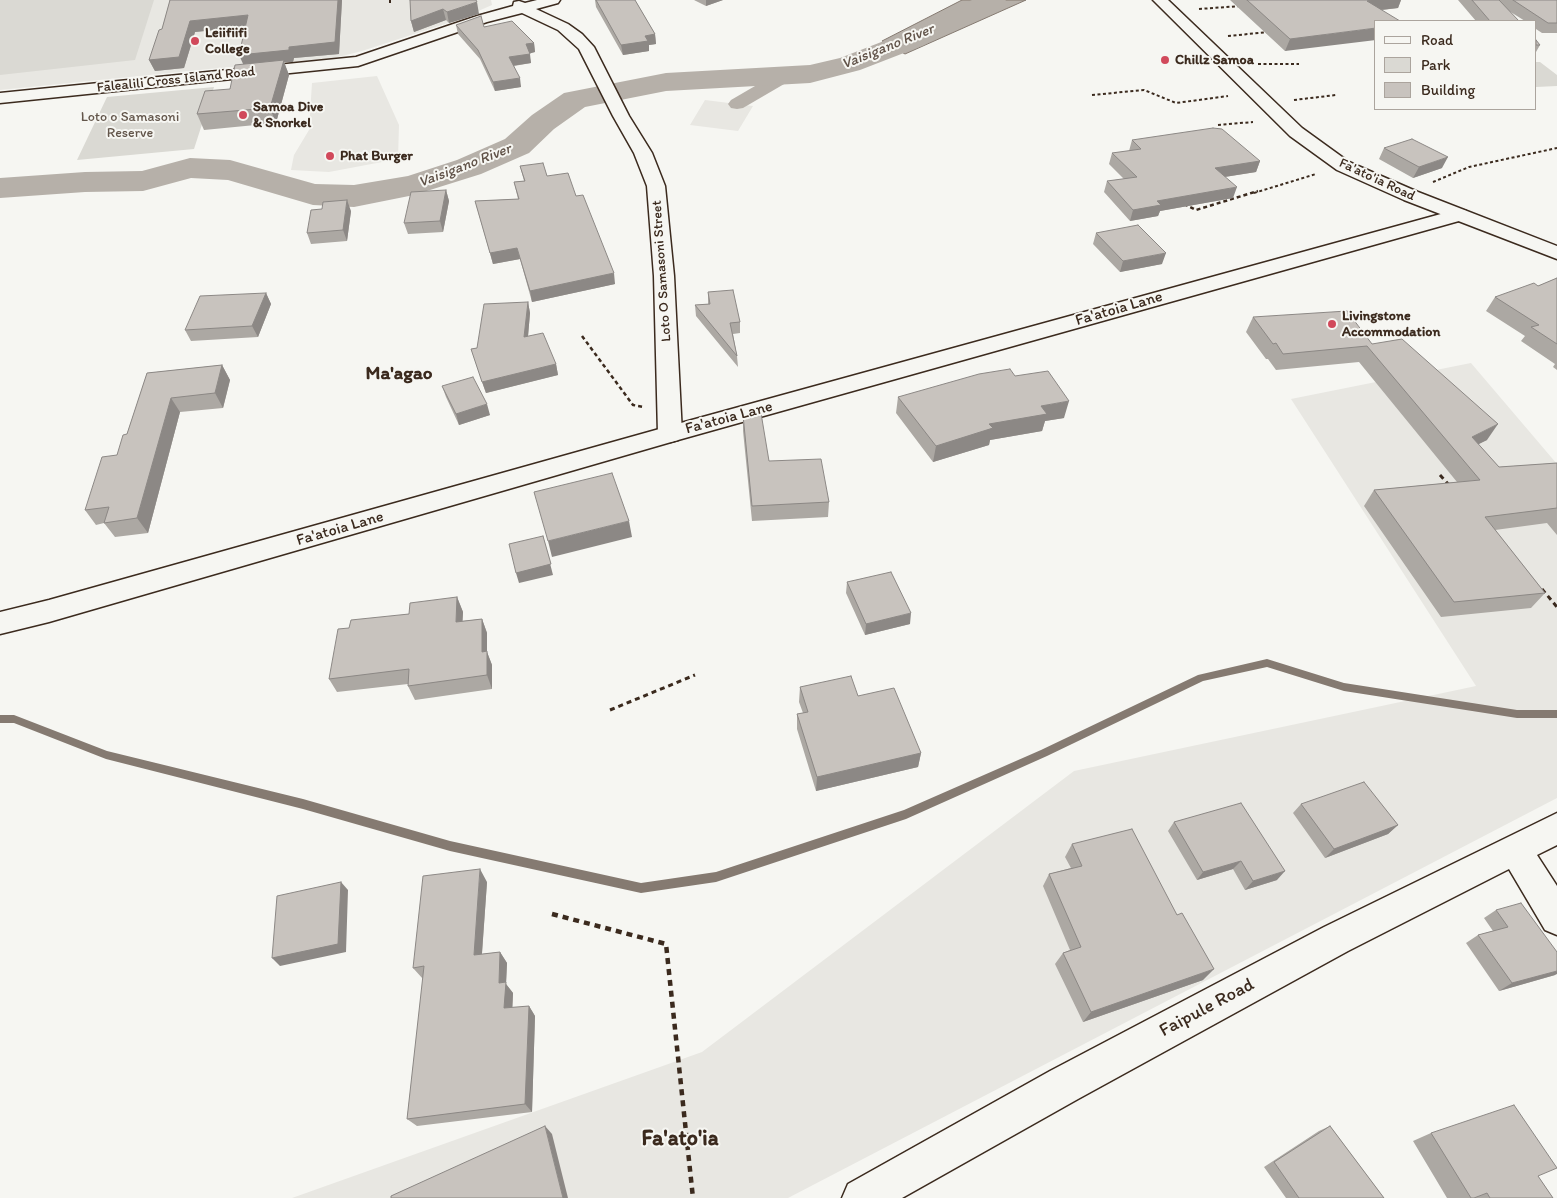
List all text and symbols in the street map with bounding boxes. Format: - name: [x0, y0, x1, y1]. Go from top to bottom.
- water label: Vaisigano River: [839, 20, 937, 74]
- legend: [1374, 20, 1537, 110]
- place label: Leiifiifi College: [205, 25, 250, 58]
- text: Road: [1421, 31, 1453, 49]
- marker: Leiifiifi College: [189, 35, 201, 47]
- place label: Chillz Samoa: [1175, 52, 1254, 68]
- marker: Chillz Samoa: [1159, 54, 1171, 66]
- text: Park: [1421, 56, 1451, 74]
- street label: Falealili Cross Island Road: [96, 63, 256, 97]
- text: Building: [1421, 81, 1475, 99]
- place label: Samoa Dive & Snorkel: [253, 99, 323, 132]
- park label: Loto o Samasoni Reserve: [81, 109, 179, 142]
- marker: Samoa Dive & Snorkel: [237, 109, 249, 121]
- water label: Vaisigano River: [416, 140, 514, 192]
- place label: Phat Burger: [340, 148, 413, 164]
- marker: Phat Burger: [324, 150, 336, 162]
- street label: Fa'ato'ia Road: [1336, 155, 1418, 205]
- street label: Loto O Samasoni Street: [649, 200, 675, 342]
- street label: Fa'atoia Lane: [1073, 287, 1165, 331]
- place label: Livingstone Accommodation: [1342, 308, 1440, 341]
- marker: Livingstone Accommodation: [1326, 318, 1338, 330]
- district label: Ma'agao: [365, 363, 433, 385]
- street label: Fa'atoia Lane: [683, 397, 775, 439]
- street label: Fa'atoia Lane: [294, 507, 386, 551]
- street label: Faipule Road: [1156, 973, 1258, 1043]
- district label: Fa'ato'ia: [642, 1126, 718, 1152]

